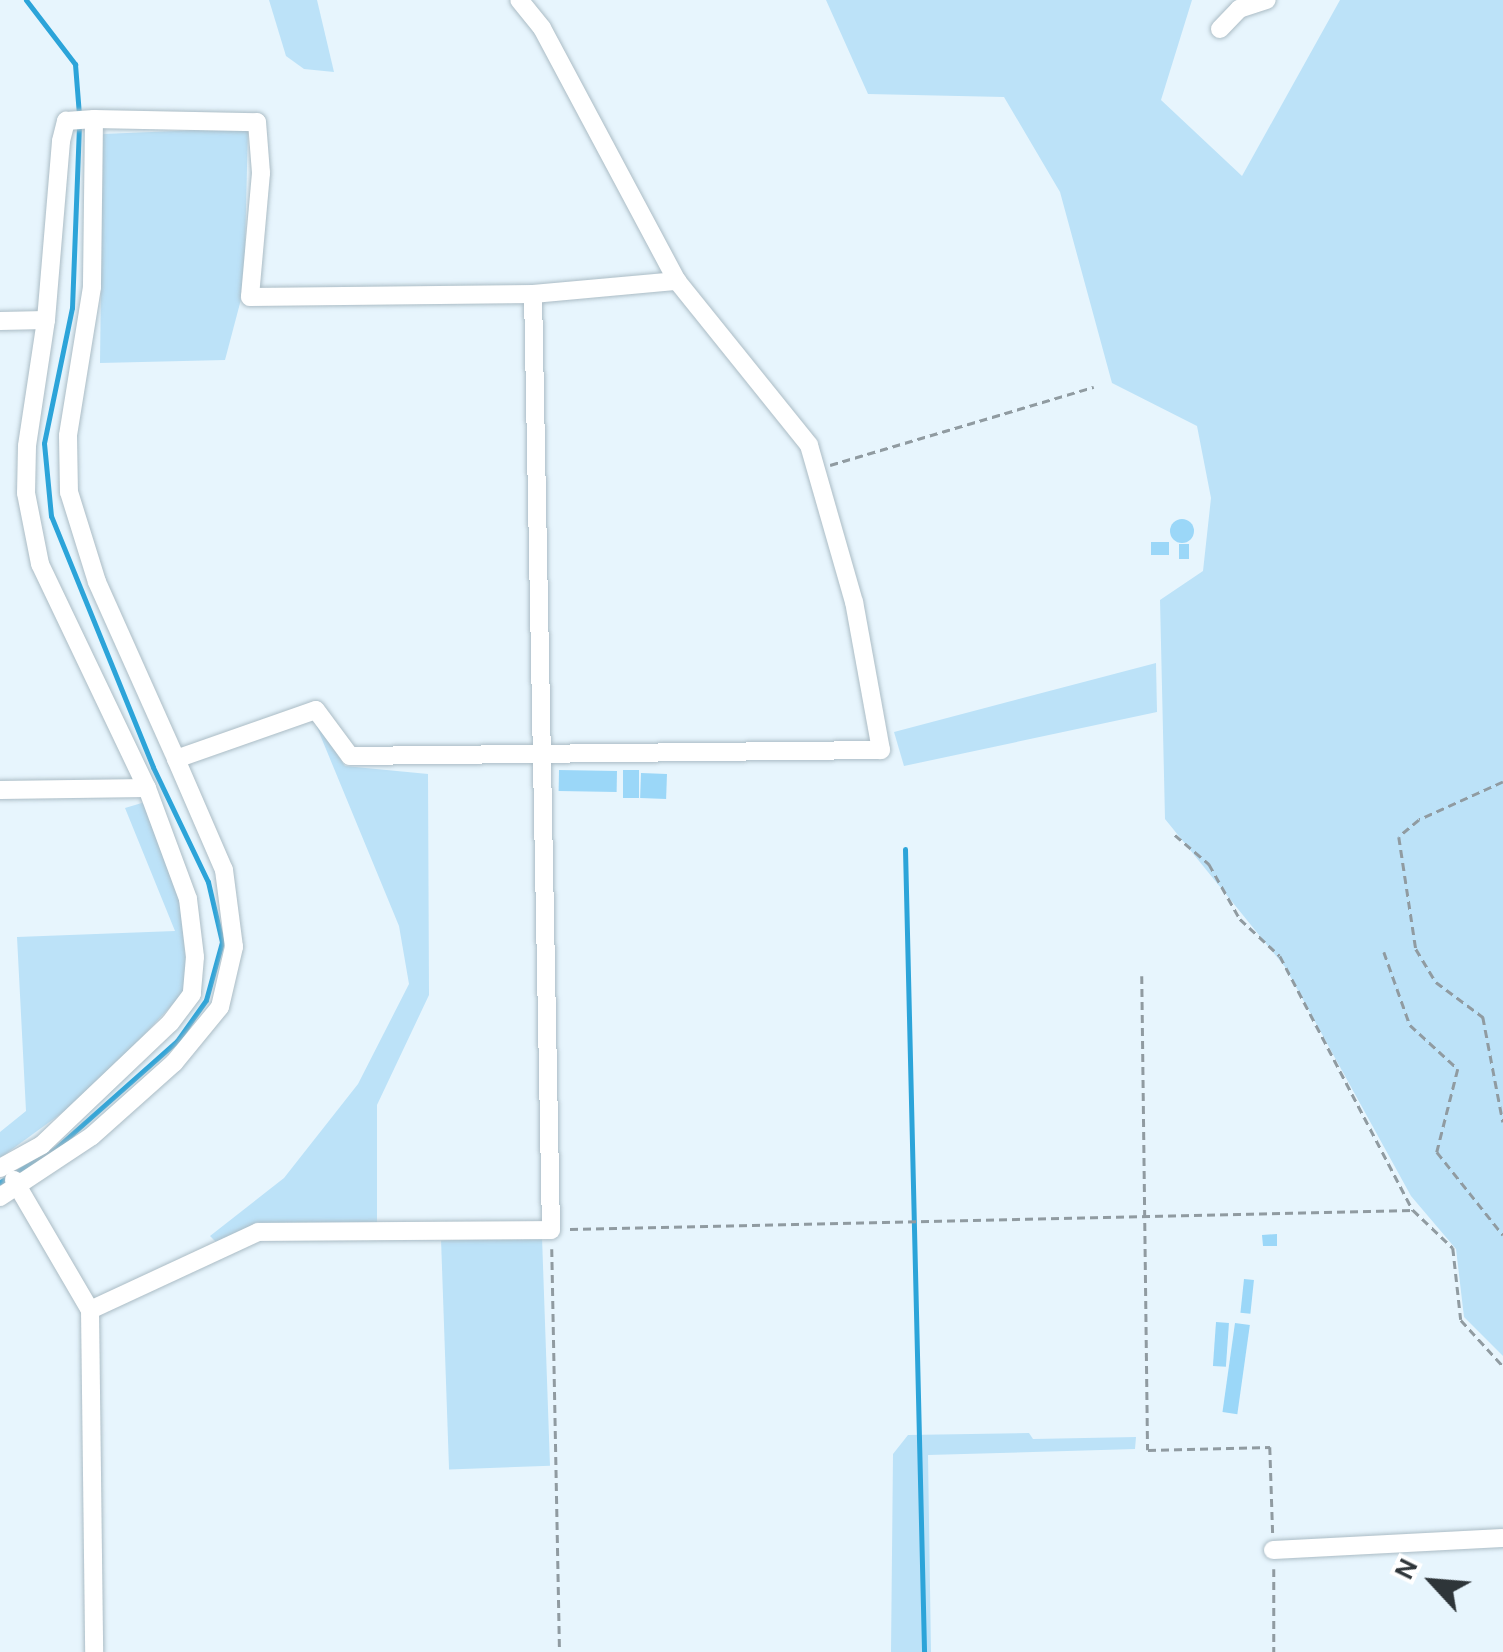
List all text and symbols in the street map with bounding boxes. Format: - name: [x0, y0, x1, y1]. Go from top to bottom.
- north arrow: [1383, 1532, 1483, 1632]
- text: N: [1386, 1552, 1425, 1585]

